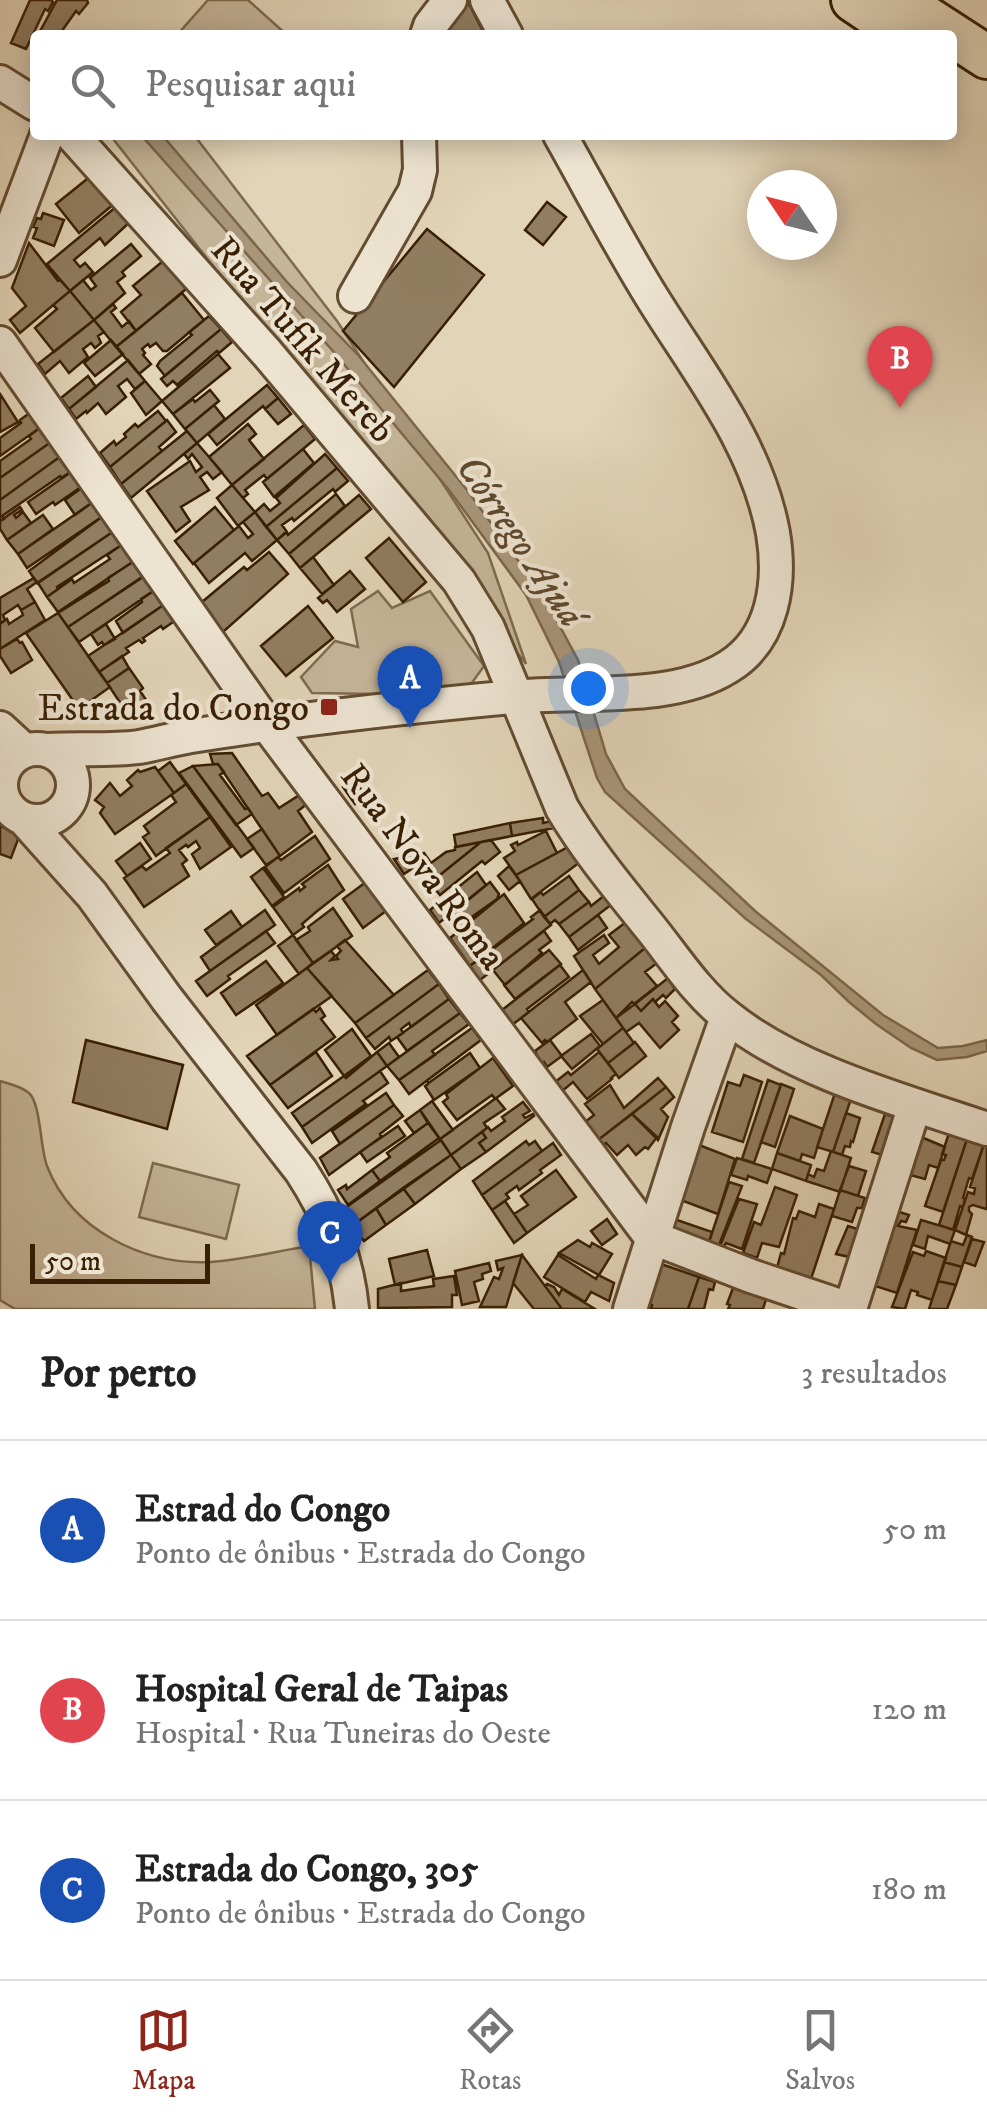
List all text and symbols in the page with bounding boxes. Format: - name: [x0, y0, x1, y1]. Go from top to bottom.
- search box: [30, 30, 957, 140]
- icon: search: [65, 58, 120, 113]
- text: Pesquisar aqui: [145, 61, 356, 109]
- north arrow: [747, 170, 837, 260]
- street label: Rua Tufik Mereb: [200, 227, 405, 454]
- pin: B: [868, 326, 932, 408]
- water label: Córrego Ajuá: [444, 446, 598, 641]
- pin: A: [378, 646, 442, 728]
- your location: [563, 663, 614, 714]
- place label: Estrada do Congo: [38, 685, 309, 733]
- marker: Estrada do Congo: [318, 696, 340, 718]
- street label: Rua Nova Roma: [329, 754, 516, 980]
- pin: C: [298, 1200, 362, 1283]
- scale bar: [30, 1239, 210, 1284]
- text: 50 m: [45, 1244, 101, 1279]
- text: Por perto: [40, 1348, 197, 1400]
- text: 3 resultados: [801, 1354, 947, 1394]
- text: Estrad do Congo: [135, 1486, 390, 1534]
- text: A: [62, 1510, 83, 1550]
- text: 50 m: [883, 1510, 947, 1550]
- text: Ponto de ônibus · Estrada do Congo: [135, 1534, 586, 1574]
- text: Hospital Geral de Taipas: [135, 1666, 508, 1714]
- text: B: [62, 1690, 83, 1730]
- text: 120 m: [871, 1690, 947, 1730]
- text: Hospital · Rua Tuneiras do Oeste: [135, 1714, 551, 1754]
- text: Estrada do Congo, 305: [135, 1846, 478, 1894]
- text: C: [62, 1870, 83, 1910]
- text: 180 m: [871, 1870, 947, 1910]
- text: Ponto de ônibus · Estrada do Congo: [135, 1894, 586, 1934]
- tab: Mapa: [132, 2003, 195, 2098]
- tab: Rotas: [459, 2003, 521, 2098]
- tab: Salvos: [785, 2003, 855, 2098]

